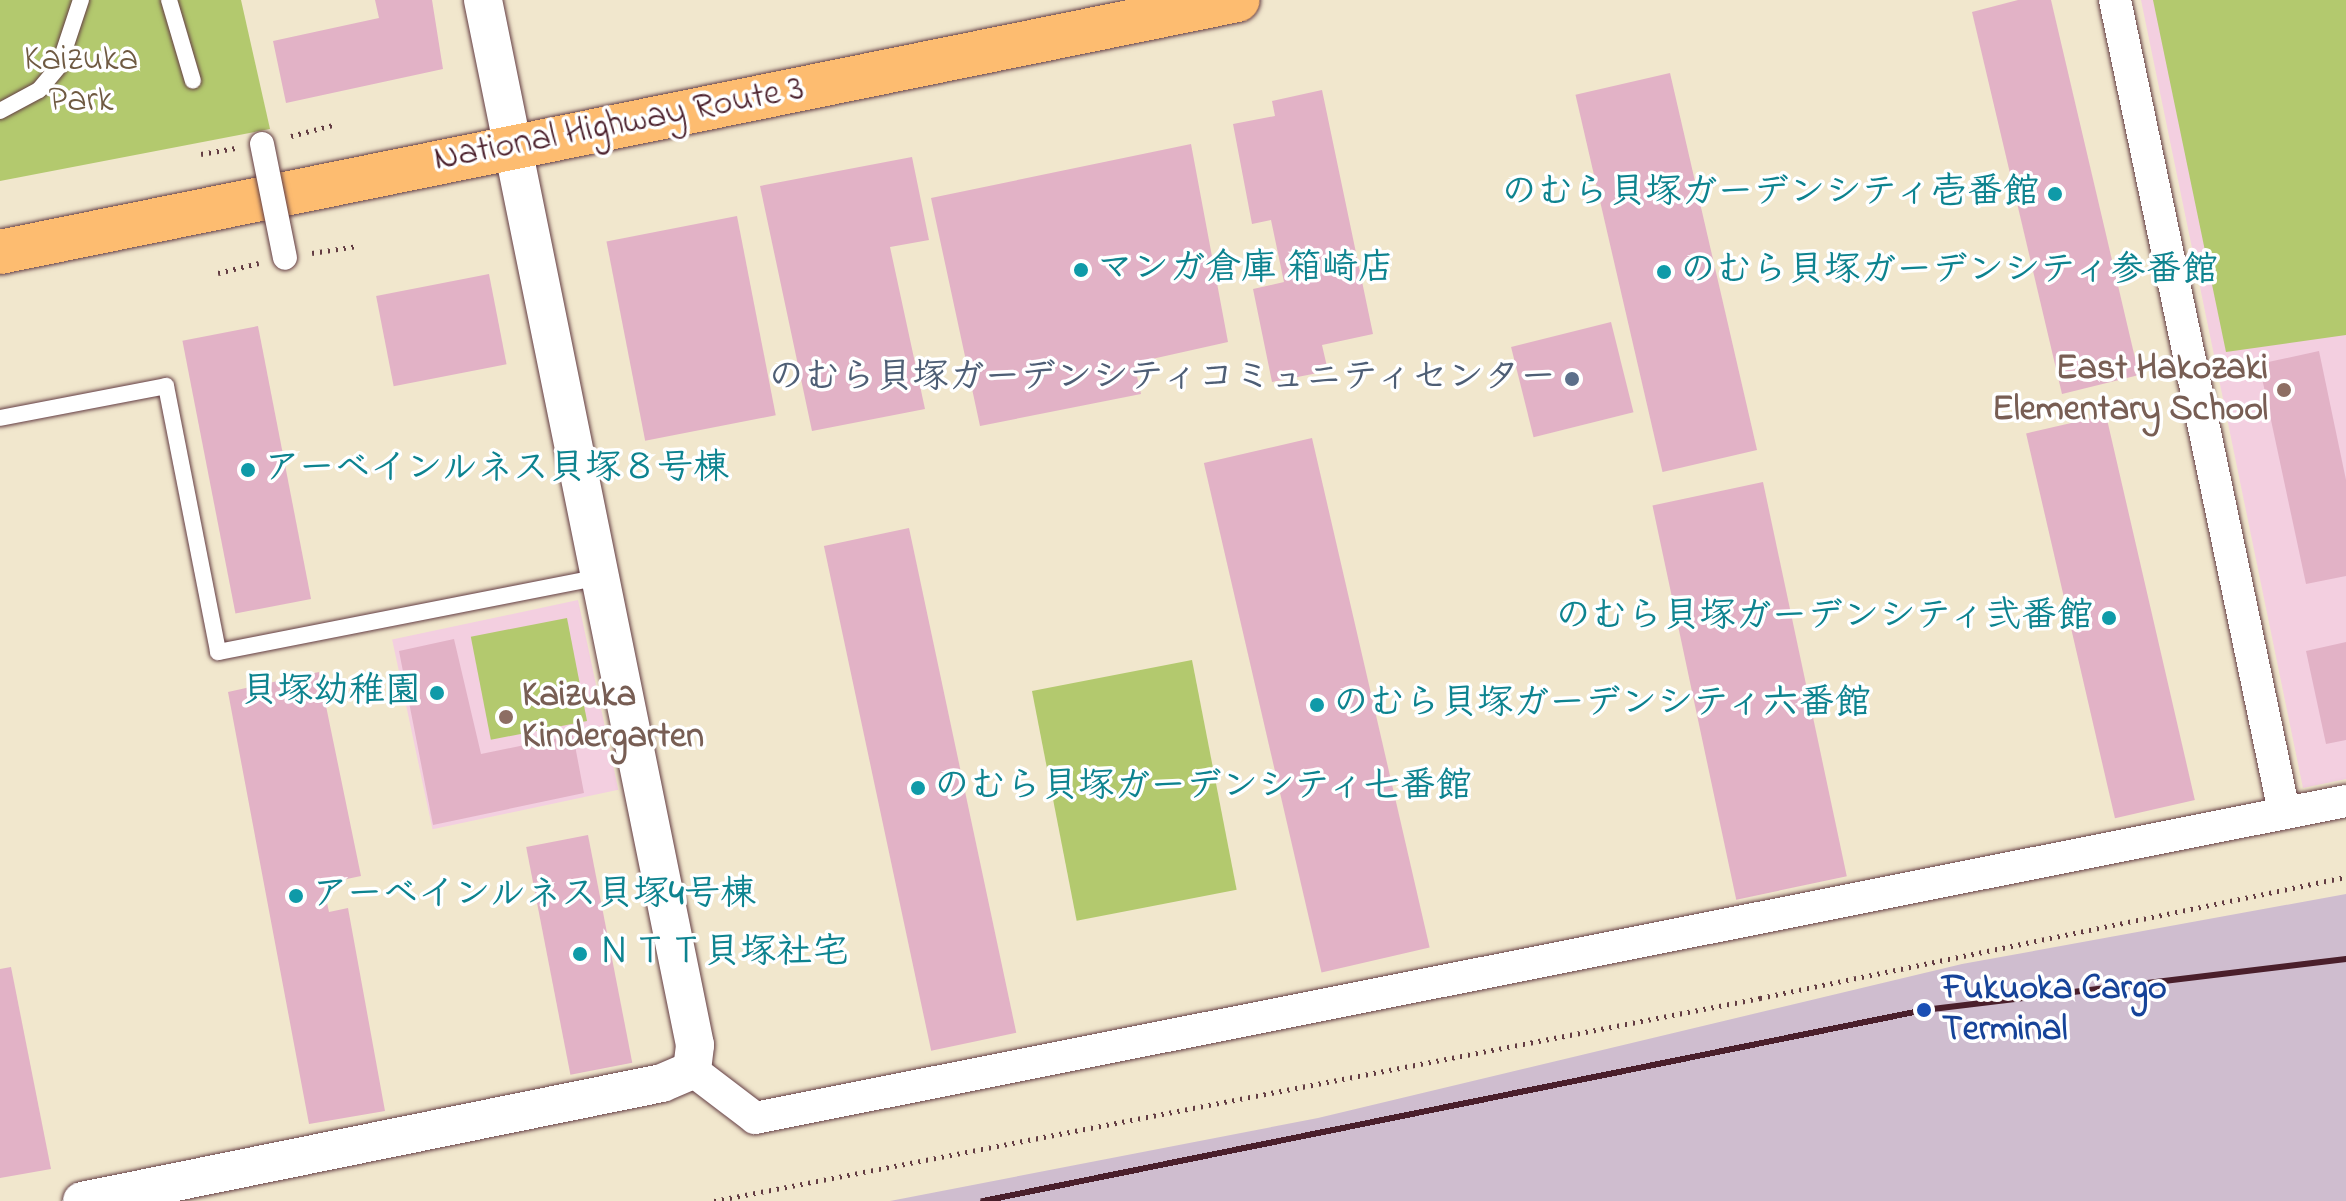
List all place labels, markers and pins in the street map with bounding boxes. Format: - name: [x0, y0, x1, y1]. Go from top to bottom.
- place label: のむら貝塚ガーデンシティ壱番館: [1499, 172, 2039, 216]
- marker: のむら貝塚ガーデンシティ壱番館: [2046, 185, 2064, 203]
- place label: マンガ倉庫 箱崎店: [1097, 248, 1394, 292]
- place label: のむら貝塚ガーデンシティ参番館: [1680, 250, 2220, 294]
- marker: マンガ倉庫 箱崎店: [1072, 261, 1090, 279]
- marker: のむら貝塚ガーデンシティ参番館: [1655, 263, 1673, 281]
- place label: East Hakozaki Elementary School: [1992, 347, 2268, 432]
- place label: のむら貝塚ガーデンシティコミュニティセンター: [764, 357, 1556, 401]
- marker: のむら貝塚ガーデンシティコミュニティセンター: [1563, 370, 1581, 388]
- marker: East Hakozaki Elementary School: [2275, 381, 2293, 399]
- place label: アーベインルネス貝塚８号棟: [264, 448, 731, 492]
- marker: アーベインルネス貝塚８号棟: [239, 461, 257, 479]
- place label: のむら貝塚ガーデンシティ弐番館: [1553, 596, 2093, 640]
- marker: のむら貝塚ガーデンシティ弐番館: [2100, 609, 2118, 627]
- place label: 貝塚幼稚園: [241, 671, 421, 715]
- place label: Kaizuka Kindergarten: [522, 674, 704, 759]
- place label: のむら貝塚ガーデンシティ六番館: [1333, 683, 1873, 727]
- marker: 貝塚幼稚園: [428, 684, 446, 702]
- marker: のむら貝塚ガーデンシティ六番館: [1308, 696, 1326, 714]
- marker: Kaizuka Kindergarten: [497, 708, 515, 726]
- place label: のむら貝塚ガーデンシティ七番館: [934, 766, 1474, 810]
- marker: のむら貝塚ガーデンシティ七番館: [909, 779, 927, 797]
- place label: アーベインルネス貝塚4号棟: [312, 874, 757, 918]
- marker: アーベインルネス貝塚4号棟: [287, 887, 305, 905]
- place label: ＮＴＴ貝塚社宅: [596, 932, 848, 976]
- marker: ＮＴＴ貝塚社宅: [571, 945, 589, 963]
- place label: Fukuoka Cargo Terminal: [1942, 967, 2167, 1052]
- marker: Fukuoka Cargo Terminal: [1913, 999, 1935, 1021]

